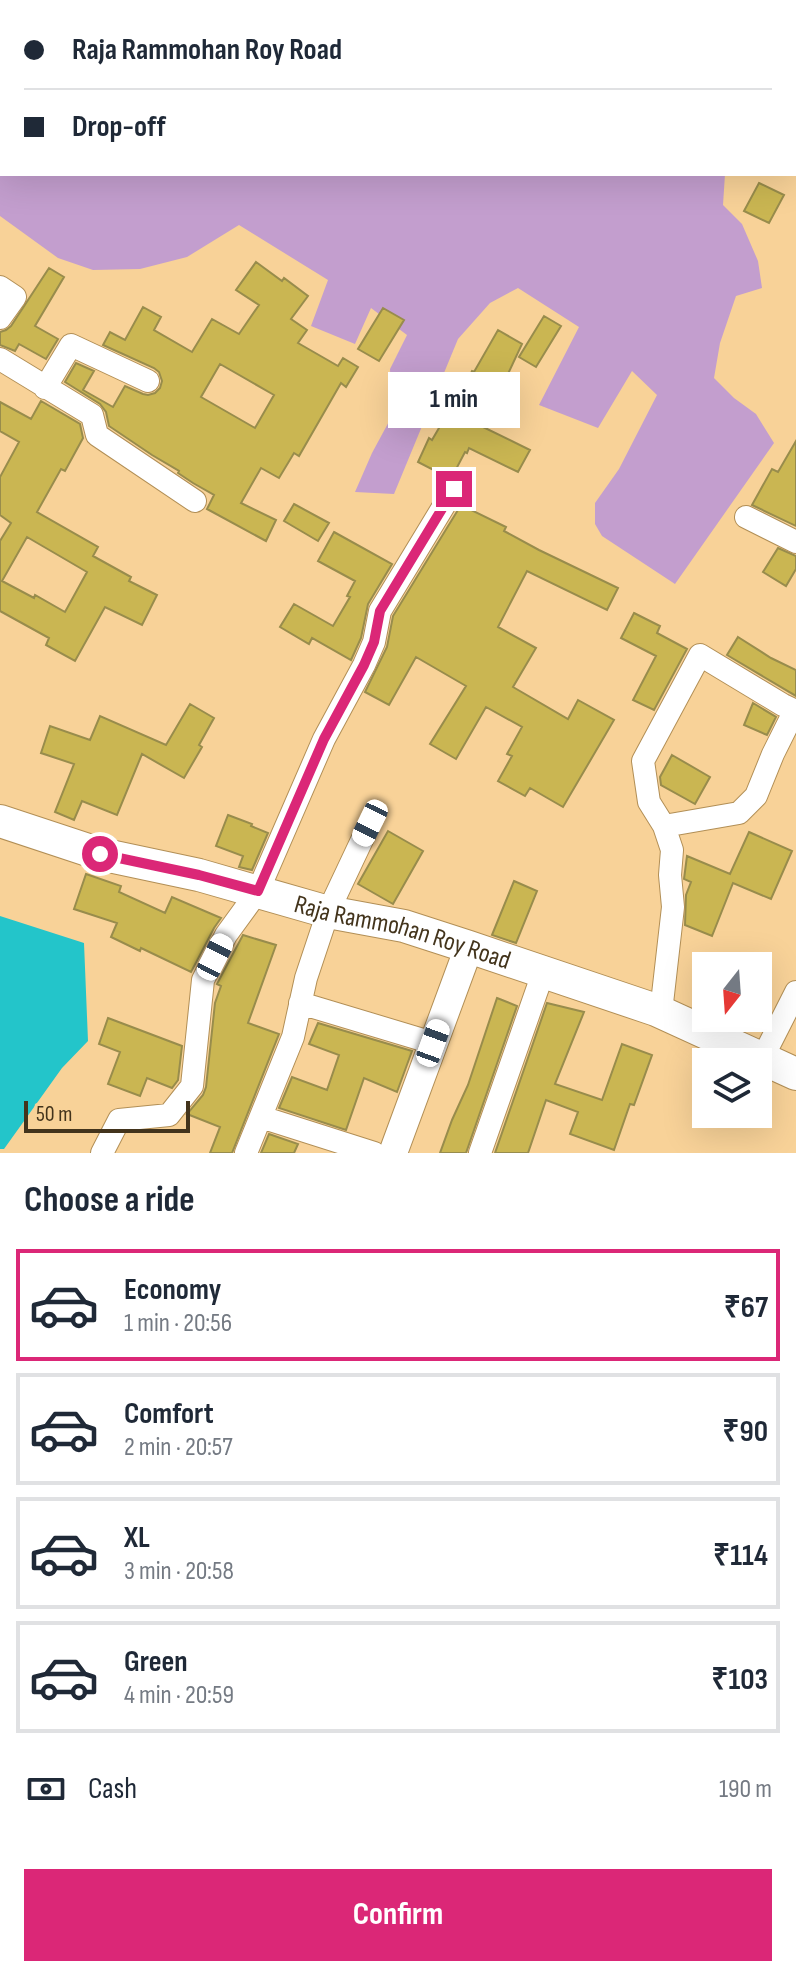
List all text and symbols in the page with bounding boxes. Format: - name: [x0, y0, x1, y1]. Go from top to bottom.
- text: Raja Rammohan Roy Road: [72, 32, 342, 68]
- text: Drop-off: [72, 109, 166, 145]
- callout: 1 min: [388, 373, 520, 429]
- text: 1 min: [430, 384, 478, 415]
- route end: [436, 471, 472, 507]
- car: [349, 796, 391, 850]
- route start: [82, 836, 118, 872]
- street label: Raja Rammohan Roy Road: [291, 889, 514, 977]
- car: [193, 930, 237, 984]
- north arrow: [692, 952, 772, 1032]
- map controls: [692, 952, 772, 1128]
- car: [414, 1016, 452, 1070]
- button: layers: [692, 1048, 772, 1128]
- scale bar: [24, 1097, 190, 1133]
- text: 50 m: [36, 1101, 72, 1128]
- text: Choose a ride: [24, 1179, 195, 1222]
- icon: car: [28, 1269, 100, 1341]
- text: Economy: [124, 1272, 221, 1308]
- text: ₹67: [724, 1290, 768, 1326]
- text: 1 min · 20:56: [124, 1308, 232, 1339]
- icon: car: [28, 1393, 100, 1465]
- text: Comfort: [124, 1396, 214, 1432]
- text: ₹90: [722, 1414, 768, 1450]
- text: 2 min · 20:57: [124, 1432, 233, 1463]
- icon: car: [28, 1517, 100, 1589]
- text: XL: [124, 1520, 150, 1556]
- text: ₹114: [713, 1538, 768, 1574]
- text: 3 min · 20:58: [124, 1556, 234, 1587]
- icon: car: [28, 1641, 100, 1713]
- text: Green: [124, 1644, 188, 1680]
- text: ₹103: [711, 1662, 768, 1698]
- text: 4 min · 20:59: [124, 1680, 234, 1711]
- icon: cash: [24, 1767, 68, 1811]
- text: Cash: [88, 1771, 137, 1807]
- text: 190 m: [719, 1774, 772, 1805]
- button: Confirm: [24, 1869, 772, 1961]

